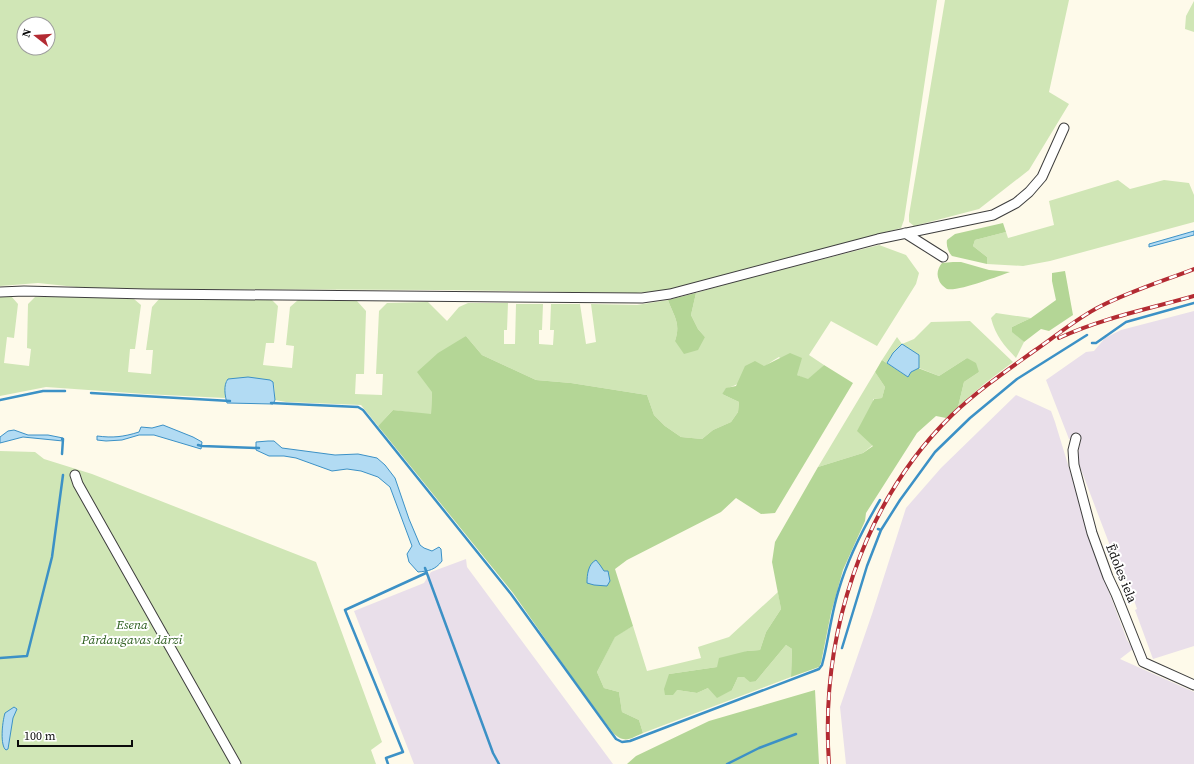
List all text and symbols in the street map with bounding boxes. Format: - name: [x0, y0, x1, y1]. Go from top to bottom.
- north arrow: [16, 16, 56, 56]
- text: N: [19, 27, 35, 39]
- street label: Ēdoles iela: [1102, 541, 1141, 606]
- park label: Esena Pārdaugavas dārzi: [80, 616, 183, 648]
- scale bar: [18, 722, 132, 748]
- text: 100 m: [24, 728, 56, 744]

